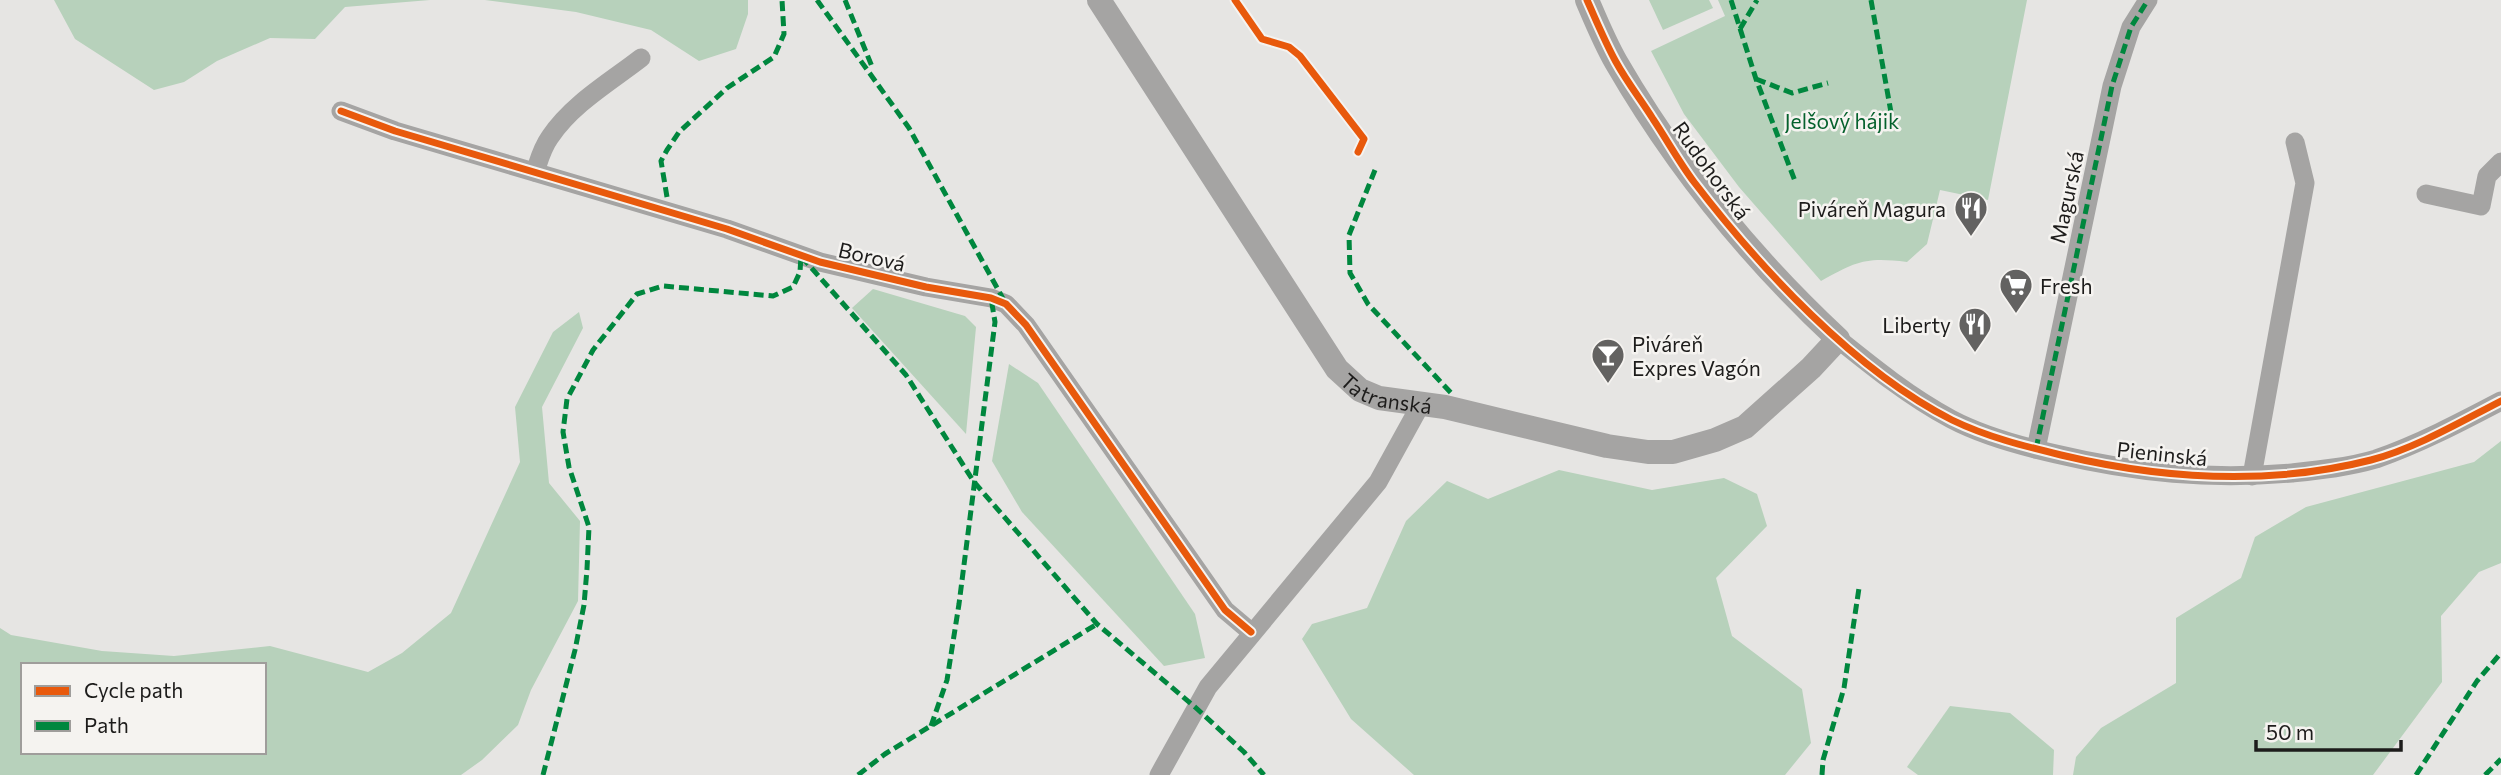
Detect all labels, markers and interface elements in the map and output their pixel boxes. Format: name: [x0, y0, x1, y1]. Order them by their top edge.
park label: Jelšový hájik: [1785, 108, 1899, 133]
street label: Rudohorská: [1668, 116, 1756, 224]
street label: Magurská: [2044, 149, 2088, 245]
restaurant icon: Piváreň Magura: [1952, 189, 1990, 238]
place label: Piváreň Magura: [1798, 196, 1946, 221]
street label: Borová: [836, 236, 908, 276]
supermarket icon: Fresh: [1997, 266, 2035, 315]
place label: Fresh: [2040, 273, 2092, 298]
restaurant icon: Liberty: [1956, 305, 1994, 354]
place label: Liberty: [1882, 312, 1951, 337]
place label: Piváreň Expres Vagón: [1632, 331, 1761, 380]
bar icon: Piváreň Expres Vagón: [1589, 336, 1627, 385]
street label: Tatranská: [1337, 367, 1434, 418]
street label: Pieninská: [2115, 436, 2209, 470]
legend: [21, 663, 266, 754]
text: Cycle path: [84, 677, 183, 702]
scale bar: [2256, 708, 2401, 752]
text: Path: [84, 712, 129, 737]
text: 50 m: [2266, 719, 2314, 744]

